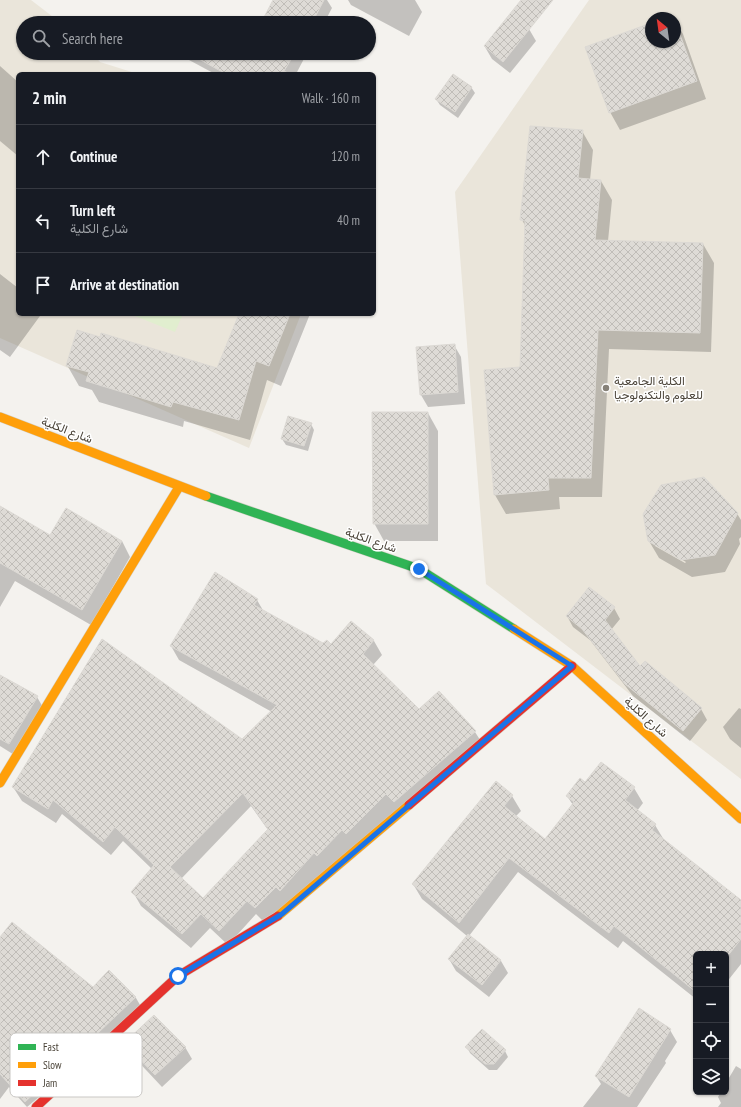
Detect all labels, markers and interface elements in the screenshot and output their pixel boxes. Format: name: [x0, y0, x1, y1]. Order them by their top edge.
north arrow: [645, 12, 681, 48]
search box: [16, 16, 376, 60]
icon: search: [30, 27, 52, 49]
text: Search here: [62, 29, 123, 48]
text: 2 min: [32, 87, 66, 109]
text: Walk · 160 m: [302, 90, 360, 107]
icon: ahead: [32, 146, 54, 168]
text: Continue: [70, 147, 117, 166]
text: 120 m: [331, 148, 360, 165]
text: Turn left: [70, 201, 115, 220]
icon: left: [32, 210, 54, 232]
text: 40 m: [337, 212, 360, 229]
text: شارع الكلية: [70, 220, 128, 237]
icon: arrive: [32, 274, 54, 296]
text: Arrive at destination: [70, 275, 179, 294]
place label: الكلية الجامعية للعلوم والتكنولوجيا: [614, 373, 703, 403]
marker: الكلية الجامعية للعلوم والتكنولوجيا: [601, 383, 611, 393]
street label: شارع الكلية: [39, 413, 95, 448]
street label: شارع الكلية: [343, 524, 399, 557]
route end: [410, 560, 428, 578]
street label: شارع الكلية: [620, 693, 671, 742]
map controls: [693, 951, 729, 1095]
button: +: [693, 951, 729, 987]
route start: [169, 967, 187, 985]
button: −: [693, 987, 729, 1023]
button: locate: [693, 1023, 729, 1059]
legend: [10, 1033, 142, 1097]
text: Fast: [43, 1040, 59, 1054]
text: Slow: [43, 1058, 62, 1072]
button: layers: [693, 1059, 729, 1095]
text: Jam: [42, 1076, 57, 1090]

